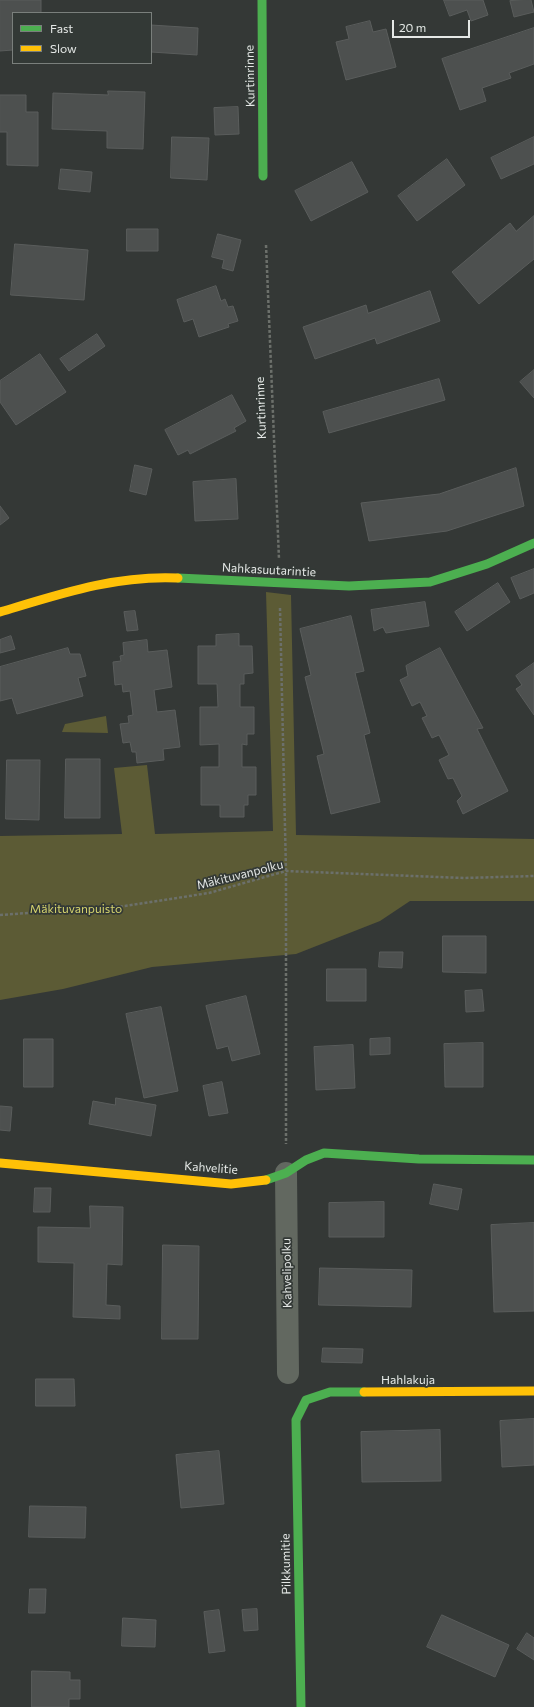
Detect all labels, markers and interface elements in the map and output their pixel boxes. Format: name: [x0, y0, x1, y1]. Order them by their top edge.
legend: [12, 12, 152, 64]
scale bar: [394, 12, 472, 38]
text: 20 m: [399, 20, 426, 34]
text: Fast: [50, 21, 73, 35]
text: Slow: [50, 41, 77, 55]
street label: Kurtinrinne: [242, 45, 258, 107]
street label: Kurtinrinne: [253, 377, 269, 439]
street label: Nahkasuutarintie: [222, 560, 316, 580]
street label: Mäkituvanpolku: [195, 857, 285, 893]
park label: Mäkituvanpuisto: [30, 902, 122, 916]
street label: Kahvelitie: [184, 1159, 238, 1177]
street label: Kahvelipolku: [279, 1238, 295, 1308]
street label: Hahlakuja: [381, 1373, 435, 1387]
street label: Pilkkumitie: [278, 1533, 294, 1595]

